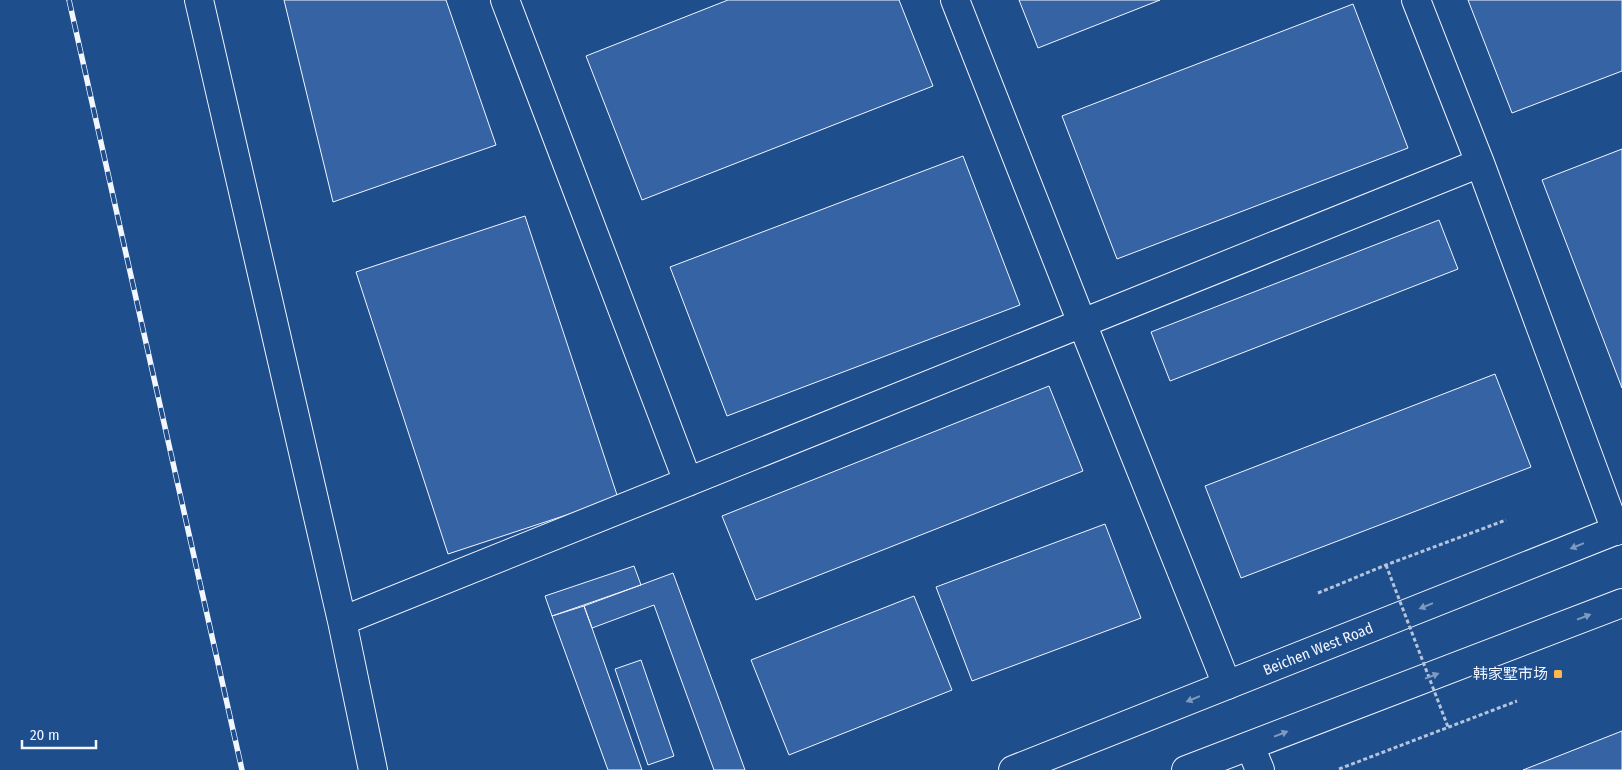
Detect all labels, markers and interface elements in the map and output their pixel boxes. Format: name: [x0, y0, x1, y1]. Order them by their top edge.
one-way arrow: [1569, 542, 1584, 550]
one-way arrow: [1418, 602, 1433, 610]
one-way arrow: [1577, 613, 1592, 621]
street label: Beichen West Road: [1260, 619, 1376, 679]
place label: 韩家墅市场: [1473, 665, 1548, 683]
marker: 韩家墅市场: [1552, 668, 1564, 680]
one-way arrow: [1425, 671, 1440, 679]
one-way arrow: [1186, 695, 1201, 703]
scale bar: [22, 718, 96, 750]
text: 20 m: [30, 726, 60, 744]
one-way arrow: [1274, 730, 1289, 738]

